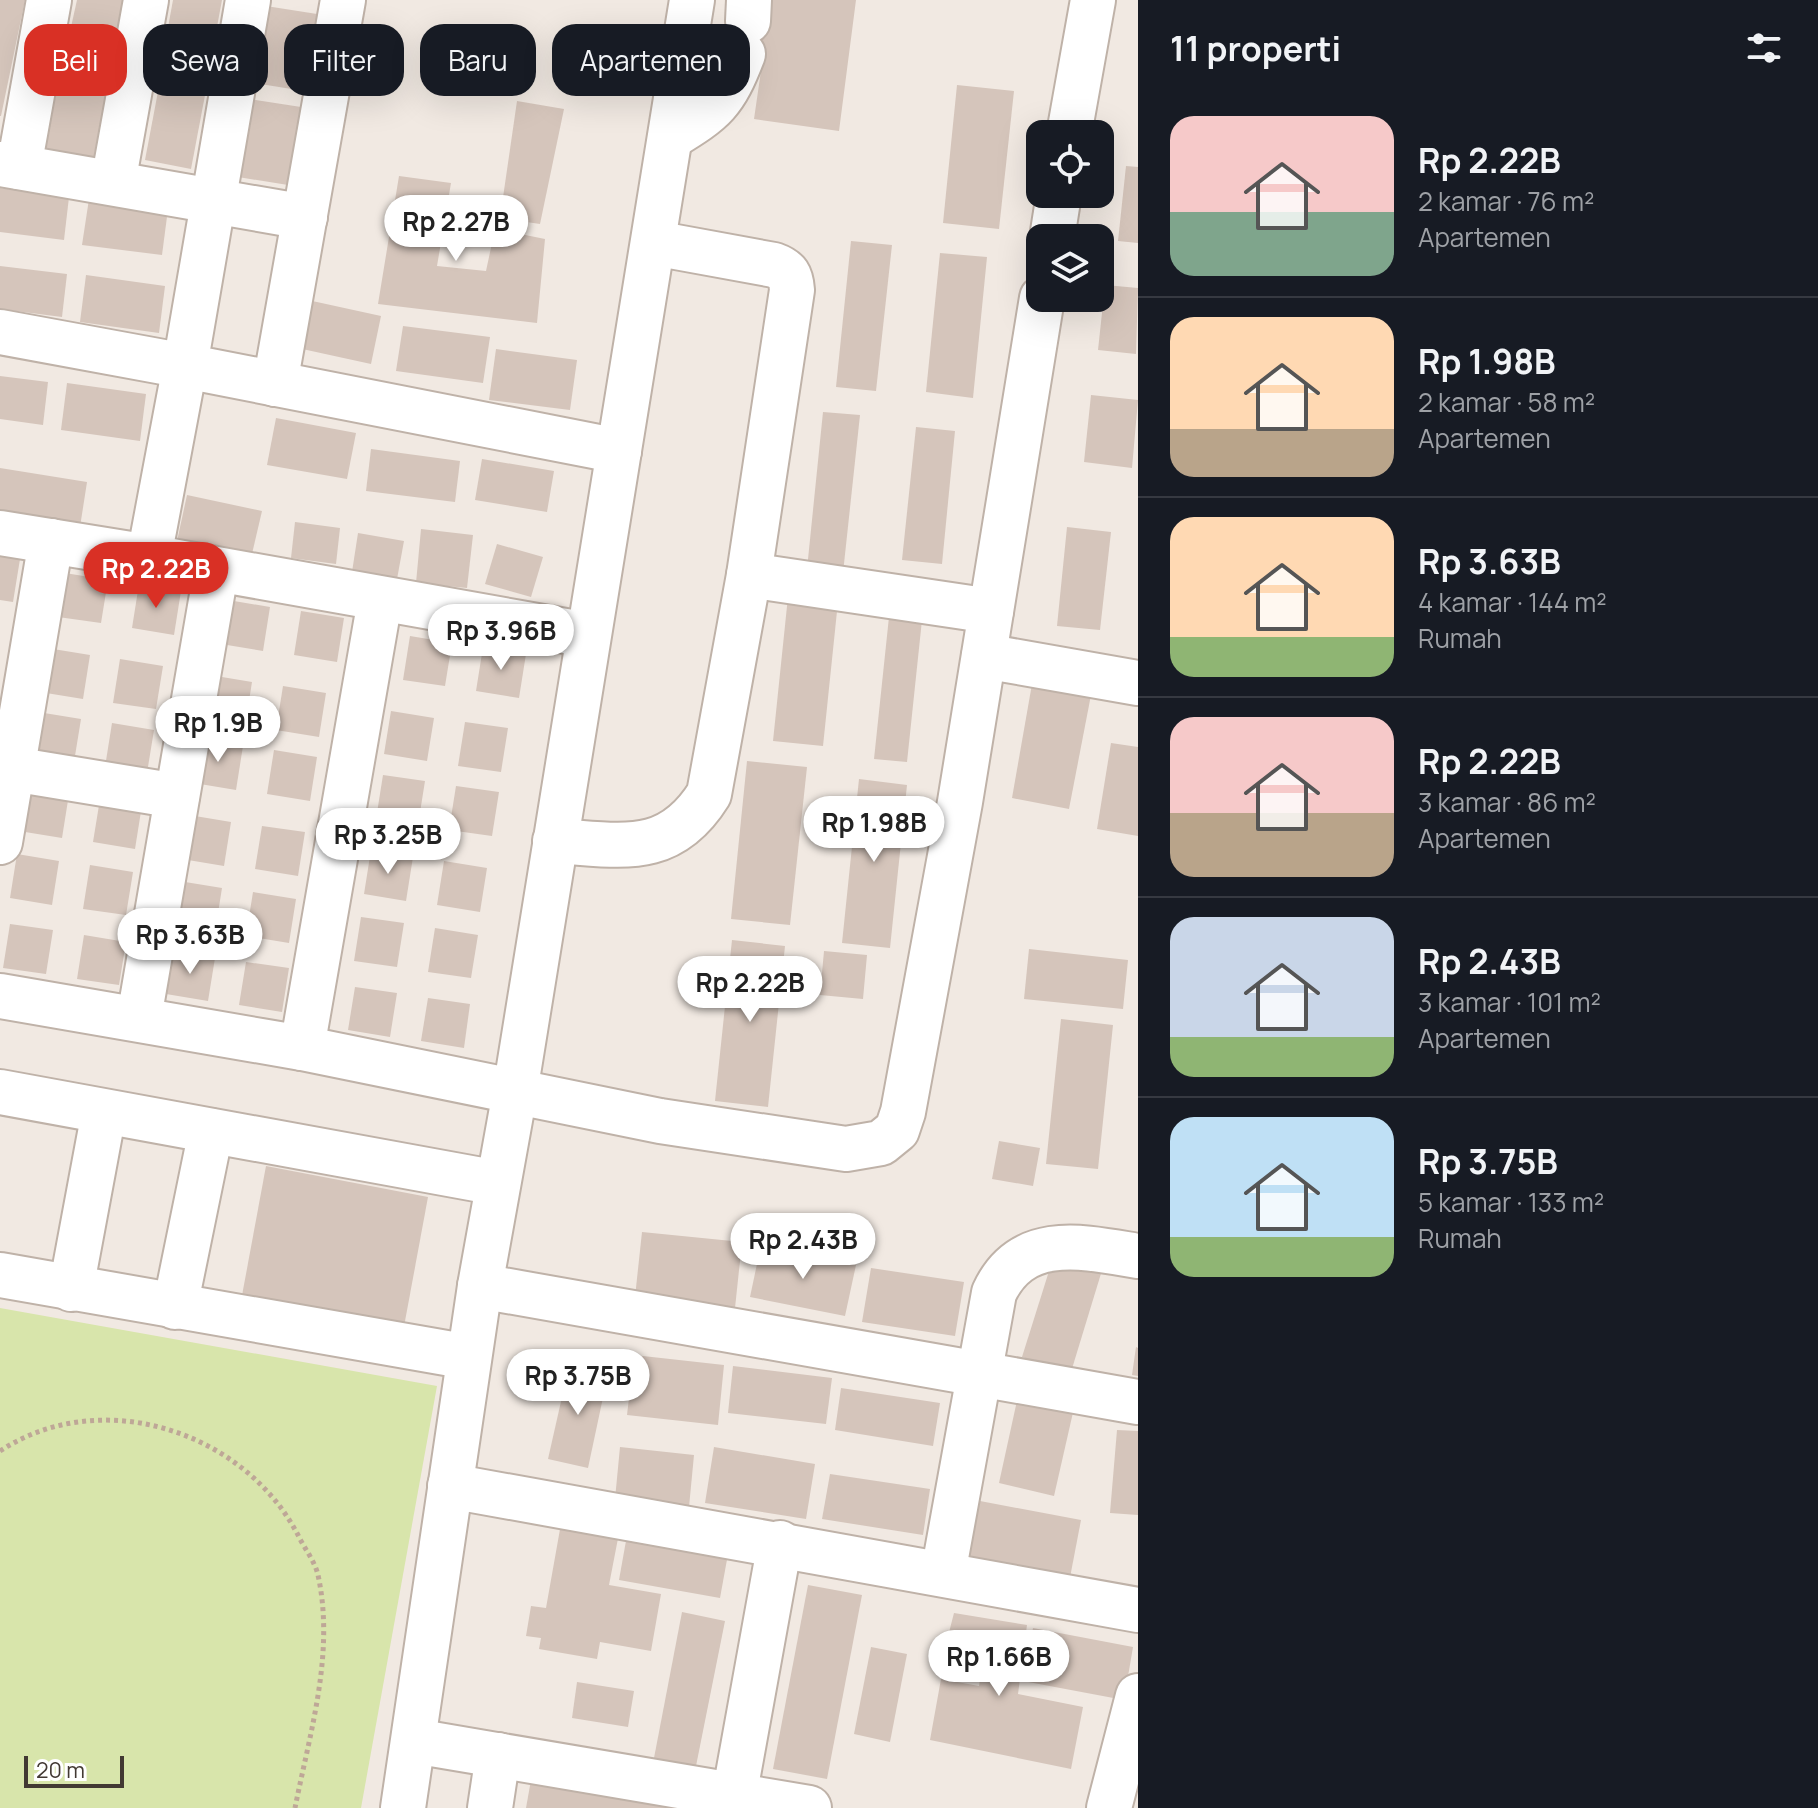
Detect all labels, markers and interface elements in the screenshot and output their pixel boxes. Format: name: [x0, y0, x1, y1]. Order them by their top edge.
chip: Beli: [24, 24, 127, 96]
chip: Sewa: [143, 24, 268, 96]
chip: Filter: [284, 24, 404, 96]
chip: Baru: [420, 24, 536, 96]
chip: Apartemen: [552, 24, 750, 96]
text: 11 properti: [1170, 25, 1341, 71]
icon: filters: [1742, 26, 1786, 70]
map controls: [1026, 120, 1114, 312]
button: locate: [1026, 120, 1114, 208]
text: Rp 2.22B: [1418, 137, 1561, 183]
icon: home: [1234, 148, 1330, 244]
text: 2 kamar · 76 m²: [1418, 183, 1594, 219]
pin: Rp 2.27B: [373, 195, 539, 263]
text: Rp 2.27B: [402, 203, 510, 239]
text: Apartemen: [1418, 219, 1551, 255]
button: layers: [1026, 224, 1114, 312]
text: Rp 1.98B: [1418, 338, 1555, 384]
icon: home: [1234, 349, 1330, 445]
text: 2 kamar · 58 m²: [1418, 384, 1595, 420]
text: Apartemen: [1418, 420, 1551, 456]
text: Rp 3.63B: [1418, 538, 1561, 584]
pin: Rp 2.22B: [73, 542, 239, 610]
icon: home: [1234, 549, 1330, 645]
text: Rp 2.22B: [101, 550, 211, 586]
text: 4 kamar · 144 m²: [1418, 584, 1607, 620]
pin: Rp 3.96B: [418, 604, 584, 672]
text: Rp 3.96B: [446, 612, 556, 648]
text: Rumah: [1418, 620, 1502, 656]
pin: Rp 1.9B: [144, 696, 292, 764]
text: Rp 1.9B: [173, 704, 263, 740]
text: Rp 2.22B: [1418, 738, 1561, 784]
icon: home: [1234, 749, 1330, 845]
text: 3 kamar · 86 m²: [1418, 784, 1596, 820]
pin: Rp 1.98B: [791, 796, 957, 864]
text: Rp 1.98B: [821, 804, 927, 840]
pin: Rp 3.25B: [305, 808, 471, 876]
text: Rp 3.25B: [334, 816, 442, 852]
text: Apartemen: [1418, 820, 1551, 856]
pin: Rp 3.63B: [107, 908, 273, 976]
text: Rp 3.63B: [135, 916, 245, 952]
text: Rp 2.43B: [1418, 938, 1561, 984]
icon: home: [1234, 949, 1330, 1045]
pin: Rp 2.22B: [667, 956, 833, 1024]
text: Rp 2.22B: [695, 964, 805, 1000]
text: 3 kamar · 101 m²: [1418, 984, 1601, 1020]
text: Apartemen: [1418, 1020, 1551, 1056]
text: Rp 3.75B: [1418, 1138, 1558, 1184]
icon: home: [1234, 1149, 1330, 1245]
text: 5 kamar · 133 m²: [1418, 1184, 1604, 1220]
pin: Rp 2.43B: [720, 1213, 886, 1281]
text: Rumah: [1418, 1220, 1502, 1256]
text: Rp 2.43B: [748, 1221, 858, 1257]
pin: Rp 3.75B: [495, 1349, 661, 1417]
text: Rp 3.75B: [525, 1357, 631, 1393]
pin: Rp 1.66B: [916, 1630, 1082, 1698]
text: Rp 1.66B: [946, 1638, 1052, 1674]
scale bar: [24, 1752, 124, 1788]
text: 20 m: [36, 1755, 85, 1785]

